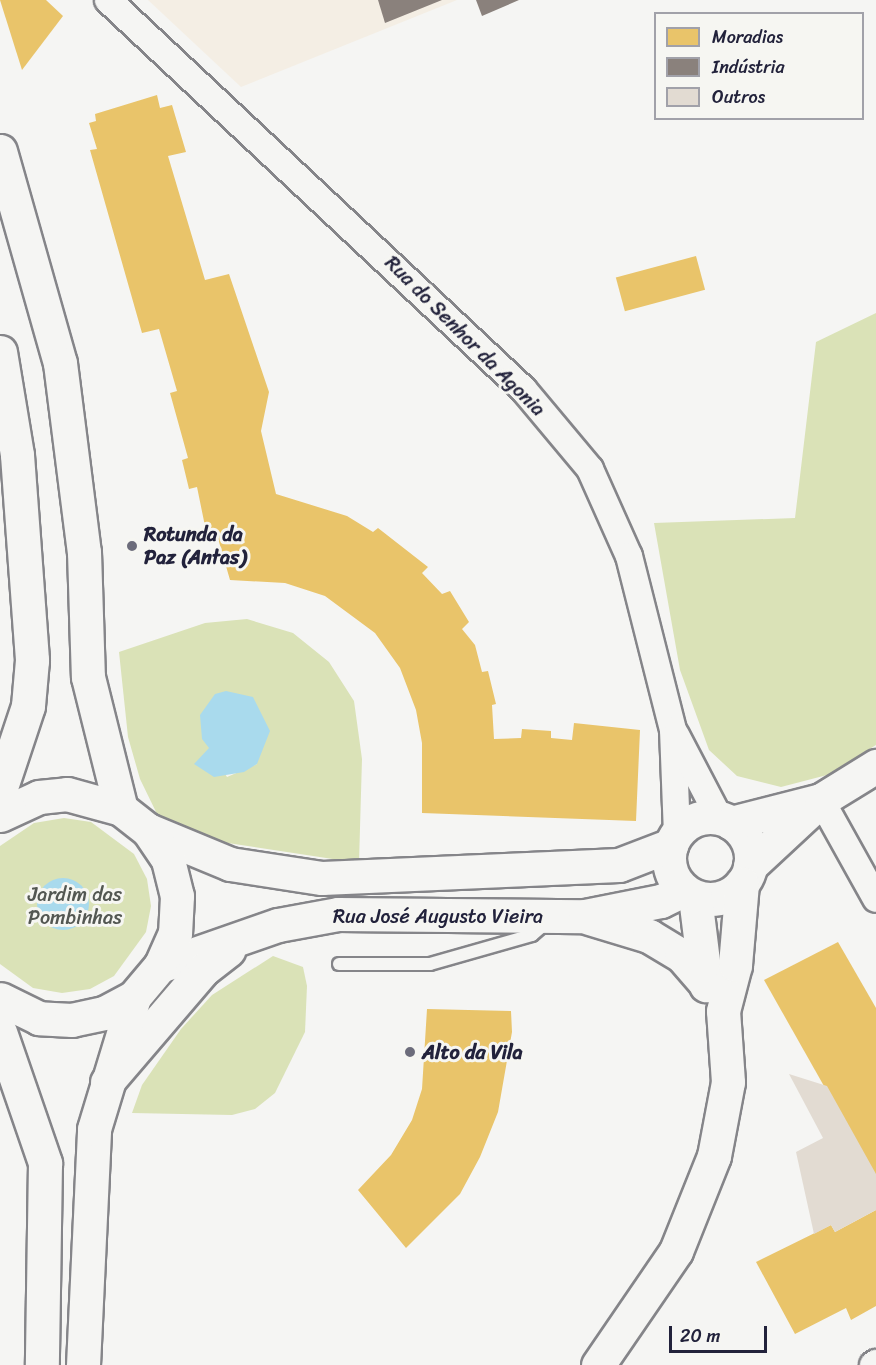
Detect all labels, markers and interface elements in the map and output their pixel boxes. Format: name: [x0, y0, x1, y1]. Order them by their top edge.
legend: [654, 12, 864, 120]
text: Moradias: [712, 21, 783, 53]
text: Indústria: [712, 51, 785, 83]
text: Outros: [712, 81, 765, 113]
street label: Rua do Senhor da Agonia: [380, 251, 550, 421]
place label: Rotunda da Paz (Antas): [144, 522, 246, 569]
marker: Rotunda da Paz (Antas): [125, 539, 139, 553]
park label: Jardim das Pombinhas: [28, 882, 122, 929]
street label: Rua José Augusto Vieira: [333, 904, 543, 928]
place label: Alto da Vila: [422, 1040, 524, 1064]
marker: Alto da Vila: [403, 1045, 417, 1059]
scale bar: [672, 1314, 770, 1352]
text: 20 m: [680, 1320, 720, 1352]

